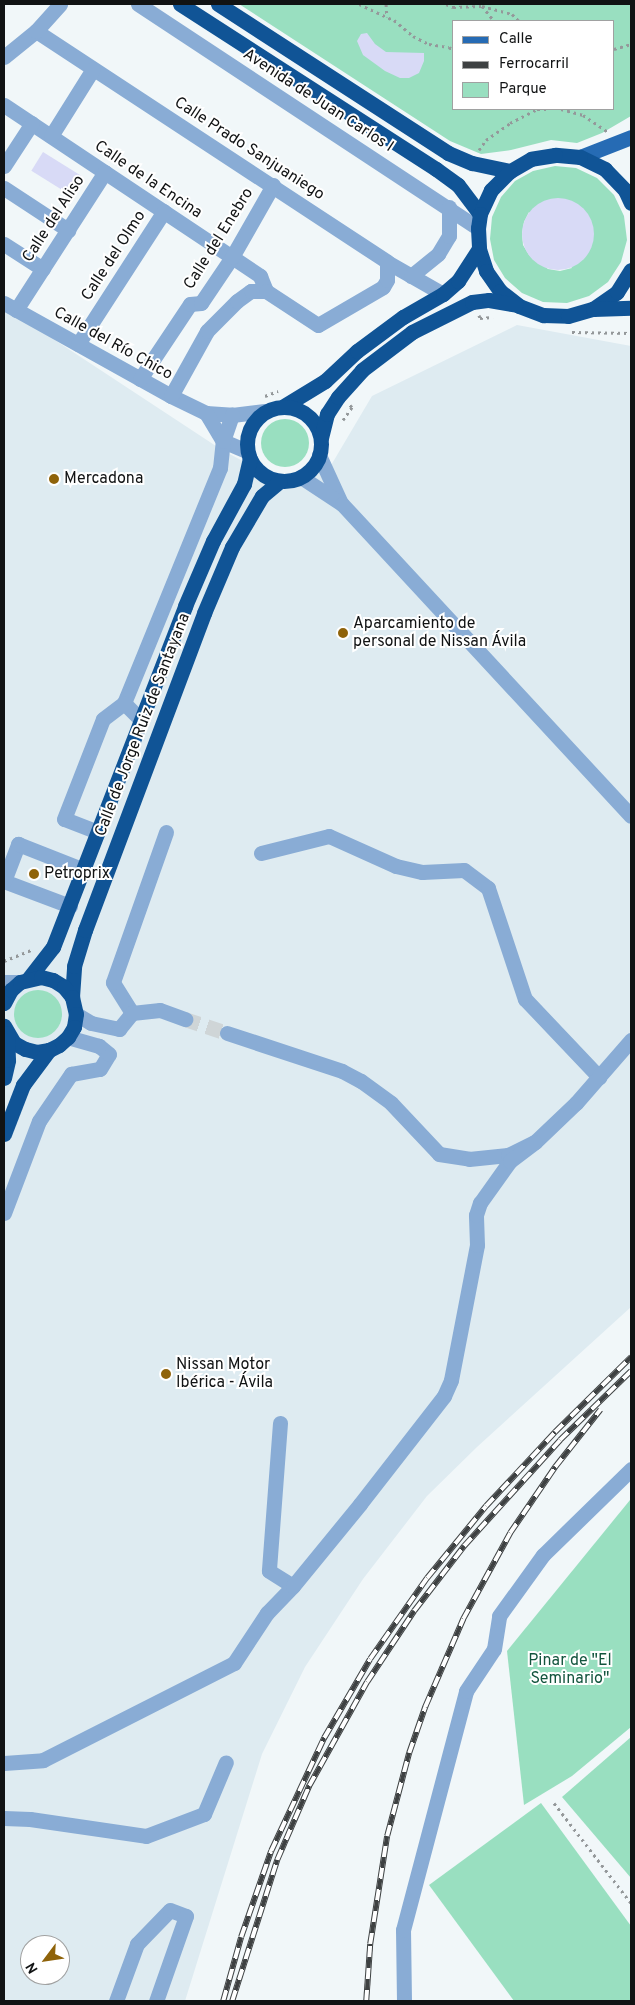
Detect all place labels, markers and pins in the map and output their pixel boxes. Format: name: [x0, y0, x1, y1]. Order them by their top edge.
place label: Mercadona: [64, 469, 143, 489]
marker: Mercadona: [48, 473, 60, 485]
place label: Aparcamiento de personal de Nissan Ávila: [353, 614, 527, 652]
marker: Aparcamiento de personal de Nissan Ávila: [337, 627, 349, 639]
place label: Petroprix: [44, 864, 110, 884]
marker: Petroprix: [28, 868, 40, 880]
place label: Nissan Motor Ibérica - Ávila: [176, 1355, 274, 1393]
marker: Nissan Motor Ibérica - Ávila: [160, 1368, 172, 1380]

